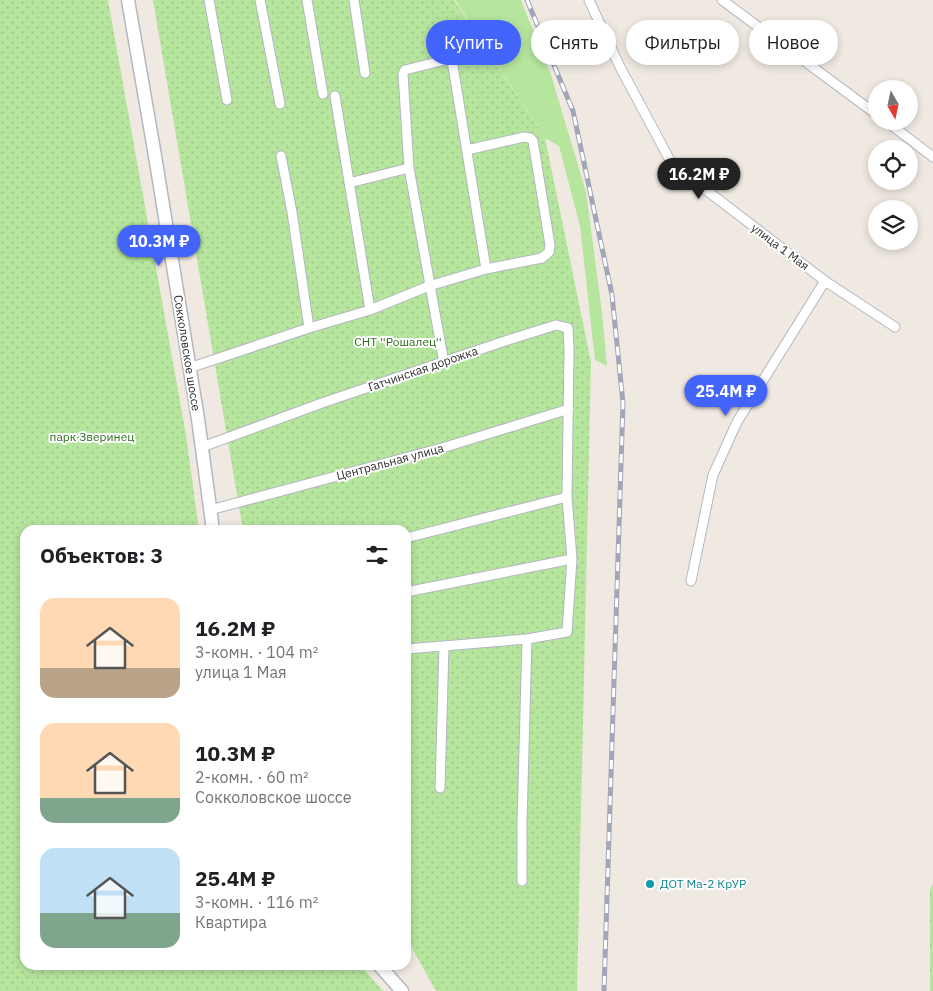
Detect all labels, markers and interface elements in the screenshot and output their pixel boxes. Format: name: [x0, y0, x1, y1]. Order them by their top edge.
chip: Купить: [426, 20, 521, 65]
chip: Снять: [531, 20, 616, 65]
chip: Фильтры: [626, 20, 739, 65]
chip: Новое: [749, 20, 838, 65]
north arrow: [868, 80, 918, 130]
map controls: [868, 80, 918, 250]
button: locate: [868, 140, 918, 190]
pin: 16.2M ₽: [653, 158, 745, 200]
text: 16.2M ₽: [668, 164, 730, 184]
button: layers: [868, 200, 918, 250]
street label: улица 1 Мая: [748, 220, 812, 273]
pin: 10.3M ₽: [113, 224, 205, 267]
text: 10.3M ₽: [128, 231, 190, 251]
street label: Сокколовское шоссе: [171, 294, 204, 412]
park label: СНТ ''Рошалец'': [354, 334, 442, 349]
street label: Гатчинская дорожка: [366, 343, 480, 394]
pin: 25.4M ₽: [680, 374, 772, 417]
text: 25.4M ₽: [695, 381, 757, 401]
park label: парк Зверинец: [50, 429, 134, 444]
street label: Центральная улица: [335, 440, 446, 483]
text: Объектов: 3: [40, 541, 163, 569]
icon: filters: [363, 541, 391, 569]
text: 16.2M ₽: [195, 614, 275, 642]
icon: home: [80, 618, 140, 678]
text: 3-комн. · 104 m²: [195, 642, 318, 662]
text: улица 1 Мая: [195, 662, 287, 682]
text: 10.3M ₽: [195, 739, 275, 767]
icon: home: [80, 743, 140, 803]
text: 2-комн. · 60 m²: [195, 767, 309, 787]
text: Сокколовское шоссе: [195, 787, 352, 807]
text: 25.4M ₽: [195, 864, 275, 892]
icon: home: [80, 868, 140, 928]
place label: ДОТ Ма-2 КрУР: [660, 876, 746, 891]
marker: ДОТ Ма-2 КрУР: [644, 878, 656, 890]
text: 3-комн. · 116 m²: [195, 892, 318, 912]
text: Квартира: [195, 912, 267, 932]

